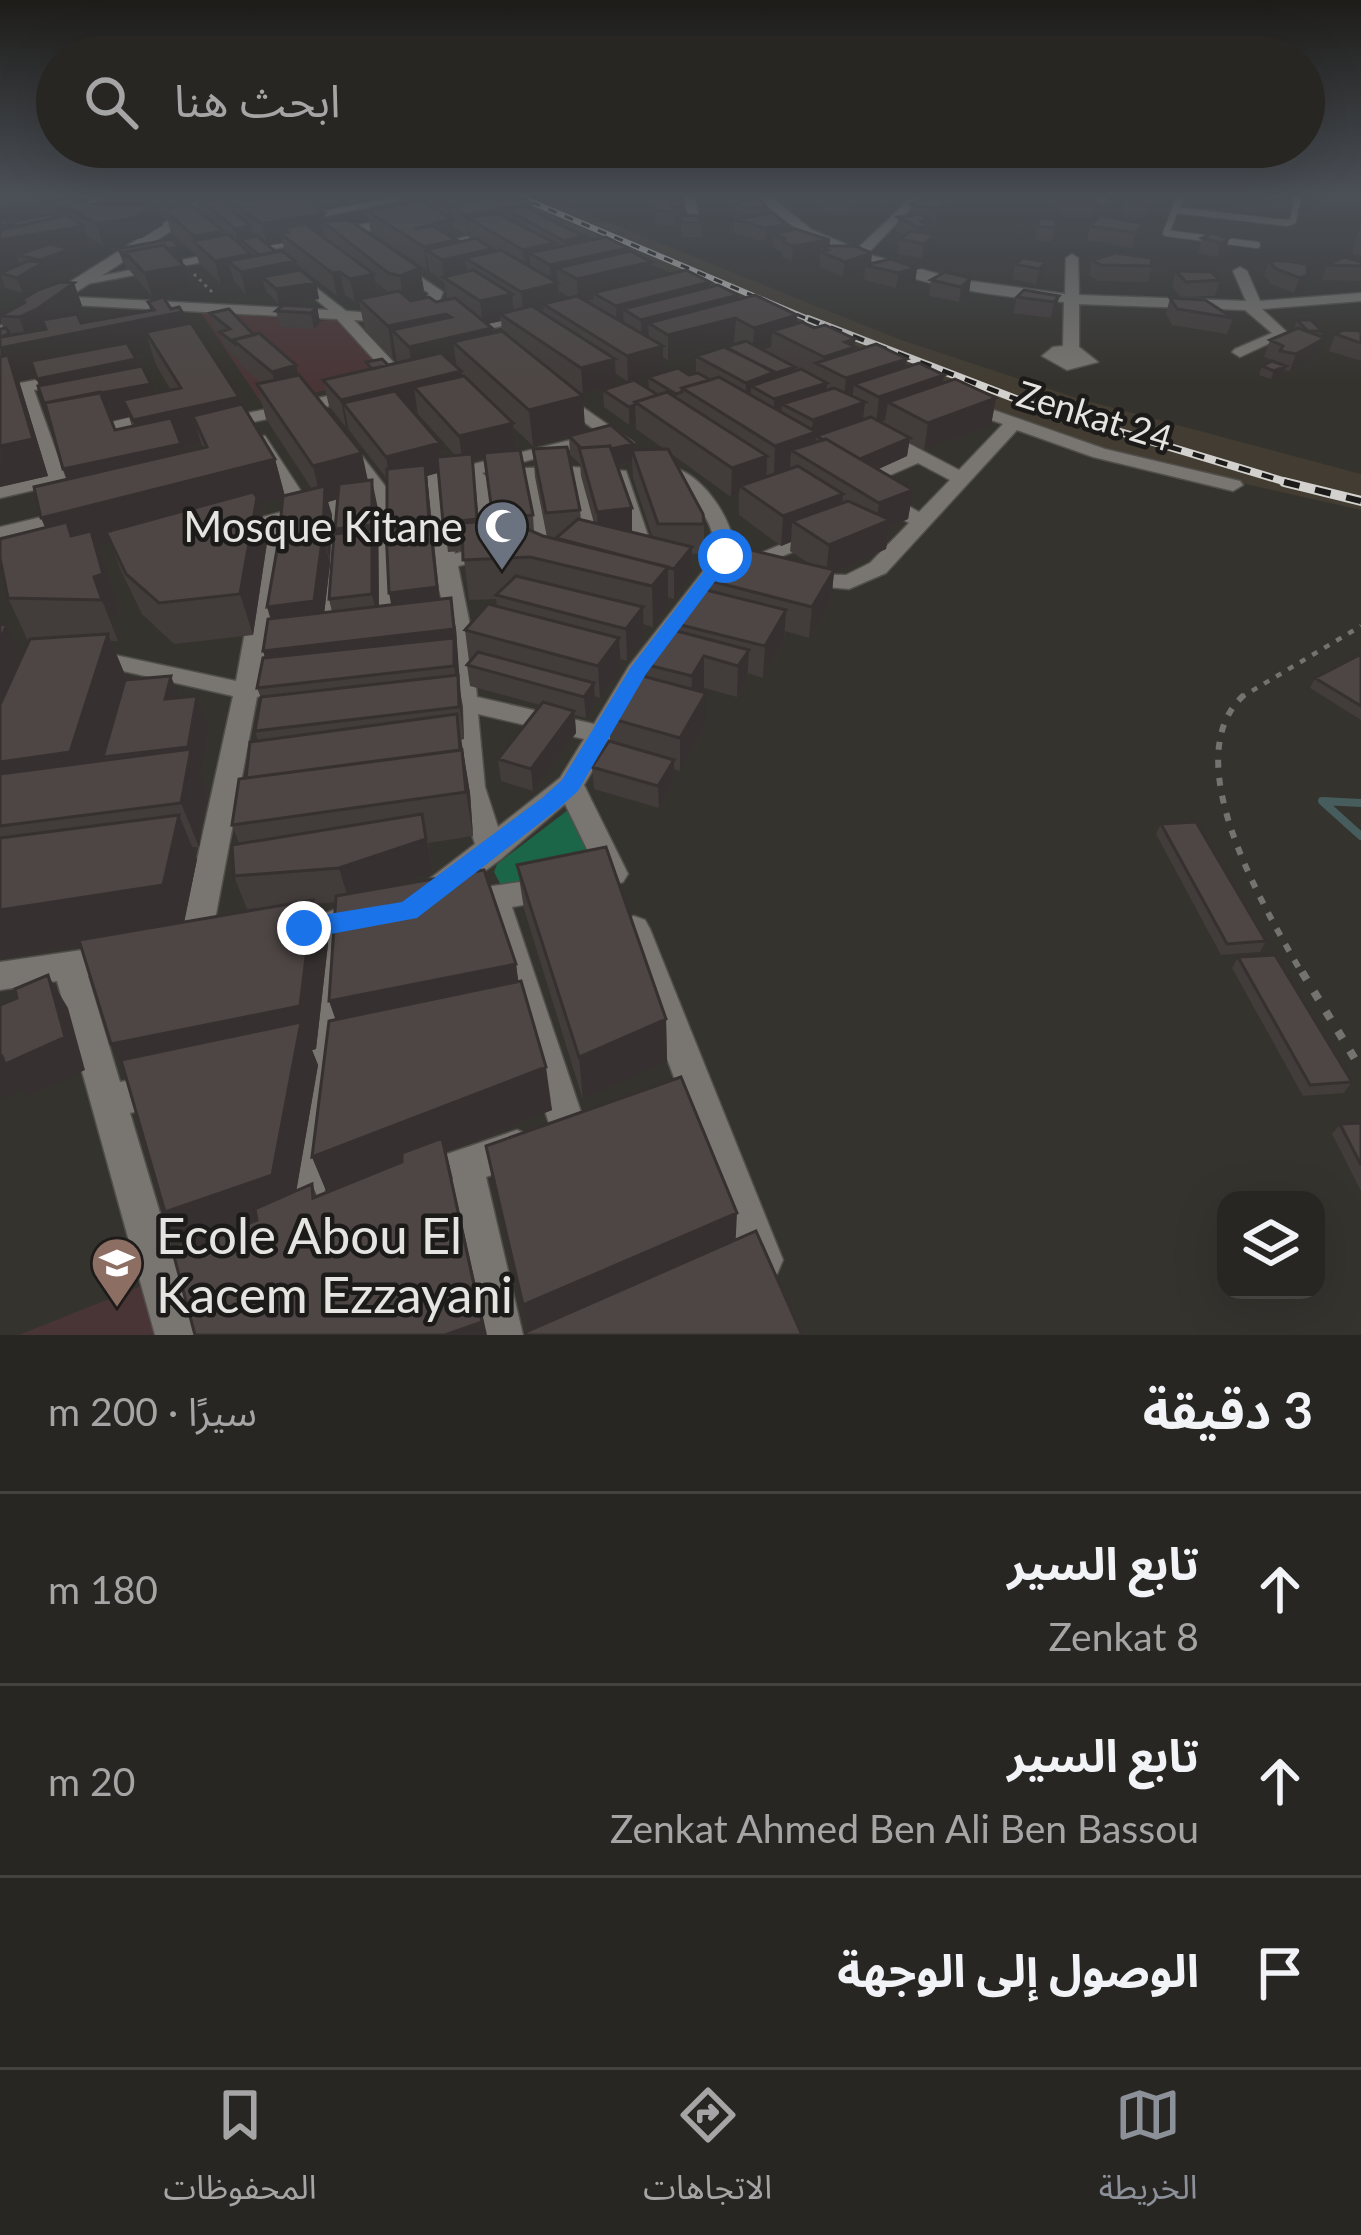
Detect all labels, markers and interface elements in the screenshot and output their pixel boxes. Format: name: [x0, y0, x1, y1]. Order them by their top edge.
search box: [36, 36, 1325, 168]
icon: search: [78, 69, 144, 135]
text: ابحث هنا: [174, 73, 341, 127]
street label: Zenkat 24: [1012, 371, 1178, 459]
mosque icon: Mosque Kitane: [474, 498, 530, 572]
place label: Mosque Kitane: [183, 501, 463, 551]
route start: [698, 529, 752, 583]
route end: [277, 901, 331, 955]
map controls: [1217, 1191, 1325, 1299]
button: layers: [1217, 1191, 1325, 1299]
place label: Ecole Abou El Kacem Ezzayani: [156, 1204, 513, 1324]
school or university icon: Ecole Abou El Kacem Ezzayani: [89, 1235, 145, 1309]
text: 3 دقيقة: [1143, 1379, 1313, 1440]
text: سيرًا · 200 m: [48, 1388, 257, 1434]
text: تابع السير: [1008, 1536, 1199, 1590]
icon: ahead: [1247, 1556, 1313, 1622]
text: 180 m: [48, 1566, 158, 1612]
text: Zenkat 8: [1049, 1613, 1199, 1659]
text: تابع السير: [1008, 1728, 1199, 1782]
icon: ahead: [1247, 1748, 1313, 1814]
text: 20 m: [48, 1758, 135, 1804]
text: Zenkat Ahmed Ben Ali Ben Bassou: [610, 1805, 1199, 1851]
icon: arrive: [1247, 1940, 1313, 2006]
text: الوصول إلى الوجهة: [837, 1943, 1199, 1997]
tab: المحفوظات: [163, 2082, 317, 2223]
tab: الاتجاهات: [643, 2082, 772, 2223]
tab: الخريطة: [1099, 2082, 1198, 2223]

